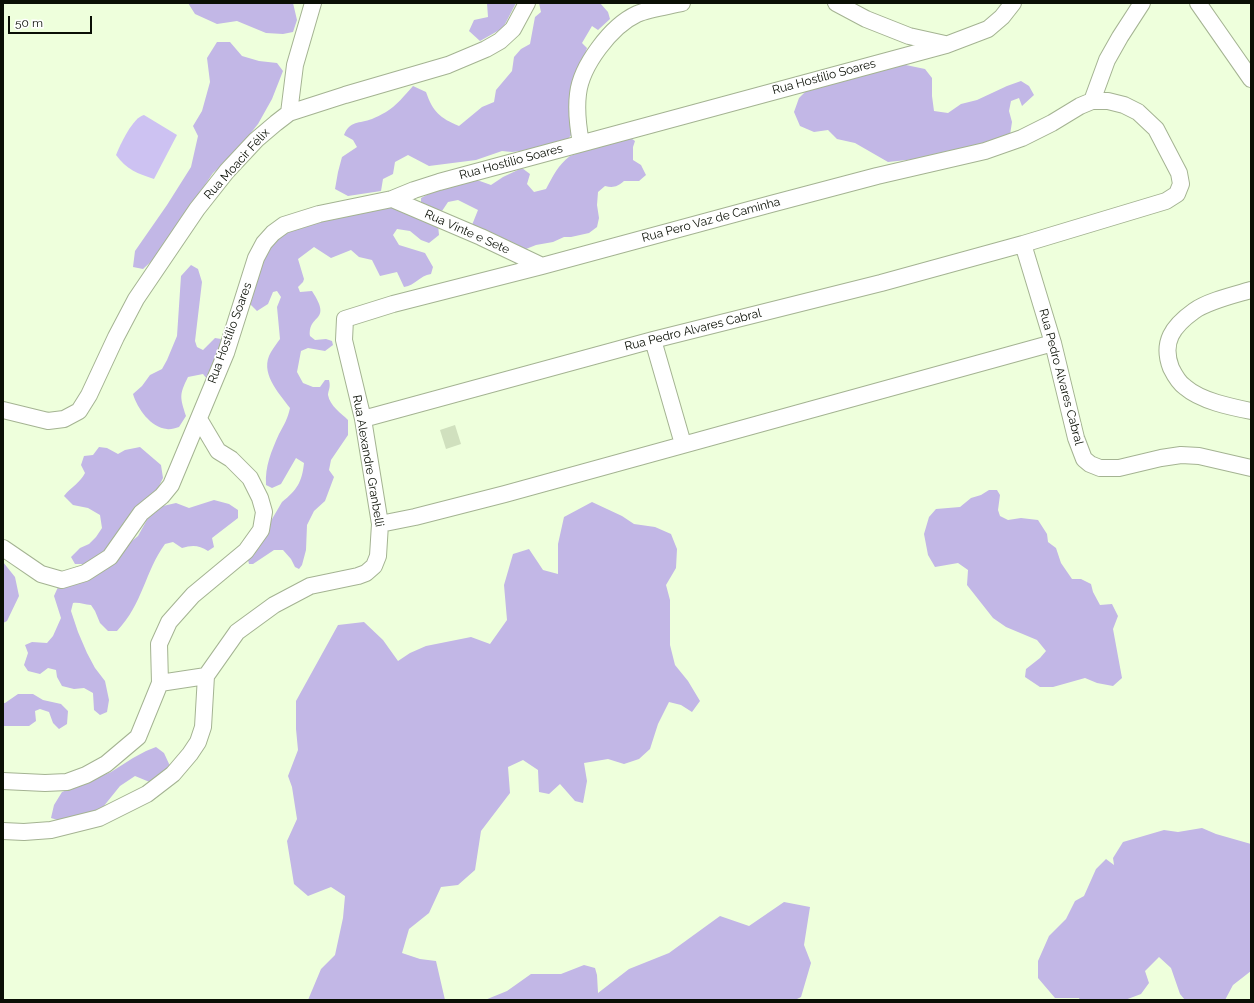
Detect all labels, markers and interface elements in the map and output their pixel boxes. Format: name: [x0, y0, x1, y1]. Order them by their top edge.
scale bar: [10, 8, 94, 34]
text: 50 m: [15, 16, 43, 30]
street label: Rua Hostílio Soares: [771, 56, 877, 98]
street label: Rua Moacir Félix: [201, 125, 273, 203]
street label: Rua Hostílio Soares: [458, 141, 564, 183]
street label: Rua Pero Vaz de Caminha: [640, 195, 782, 245]
street label: Rua Vinte e Sete: [422, 207, 512, 257]
street label: Rua Hostílio Soares: [205, 280, 255, 386]
street label: Rua Pedro Alvares Cabral: [623, 306, 763, 354]
street label: Rua Pedro Alvares Cabral: [1036, 307, 1086, 447]
street label: Rua Alexandre Granbelli: [349, 394, 387, 528]

